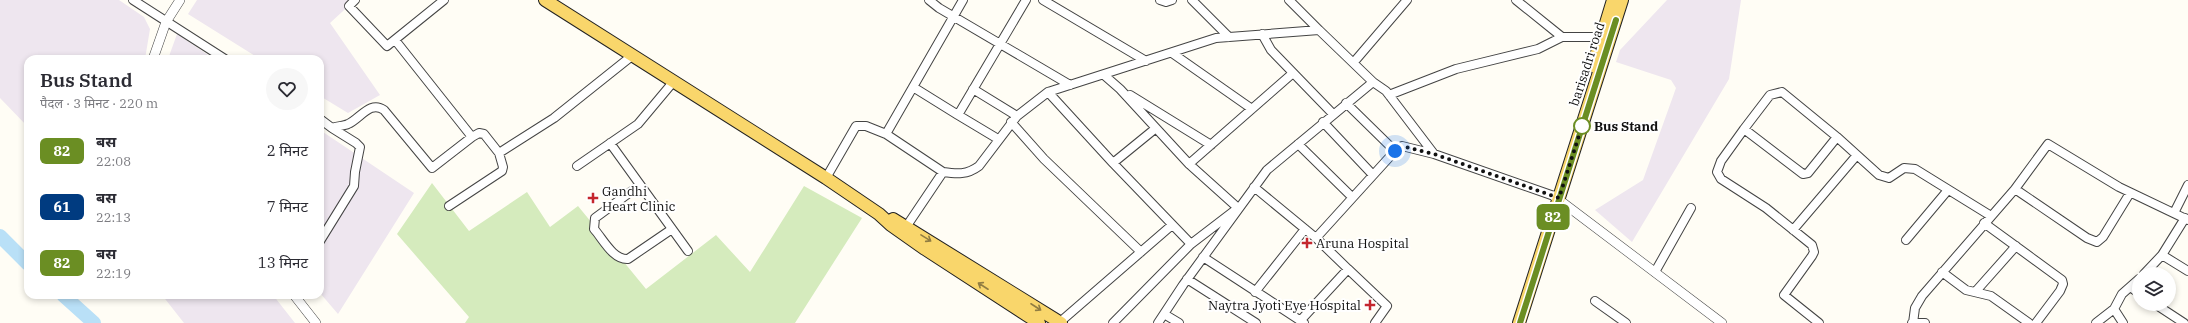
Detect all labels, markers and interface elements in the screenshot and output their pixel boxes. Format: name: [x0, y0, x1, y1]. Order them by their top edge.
street label: barisadri road: [1565, 20, 1609, 108]
text: Bus Stand: [40, 68, 133, 92]
button: heart: [266, 68, 308, 110]
text: पैदल · 3 मिनट · 220 m: [40, 95, 158, 112]
marker: Bus Stand: [1573, 117, 1591, 135]
place label: Bus Stand: [1594, 118, 1658, 135]
text: बस: [96, 132, 116, 151]
text: 2 मिनट: [267, 141, 308, 160]
your location: [1385, 141, 1405, 161]
text: 82: [54, 142, 70, 160]
text: 22:08: [96, 153, 131, 170]
place label: Gandhi Heart Clinic: [602, 183, 676, 215]
text: बस: [96, 188, 116, 207]
marker: Gandhi Heart Clinic: [587, 192, 599, 204]
text: 7 मिनट: [267, 197, 308, 216]
text: 61: [54, 198, 70, 216]
line badge: 82: [1535, 204, 1571, 230]
text: 82: [1545, 208, 1561, 226]
text: 22:13: [96, 209, 131, 226]
one-way arrow: [920, 234, 932, 242]
place label: Aruna Hospital: [1316, 235, 1409, 252]
marker: Aruna Hospital: [1301, 237, 1313, 249]
text: बस: [96, 244, 116, 263]
text: 13 मिनट: [258, 253, 308, 272]
text: 82: [54, 254, 70, 272]
text: 22:19: [96, 265, 131, 282]
map controls: [2132, 267, 2176, 311]
button: layers: [2132, 267, 2176, 311]
one-way arrow: [978, 282, 989, 290]
place label: Naytra Jyoti Eye Hospital: [1208, 297, 1361, 314]
marker: Naytra Jyoti Eye Hospital: [1364, 299, 1376, 311]
one-way arrow: [1030, 303, 1041, 311]

